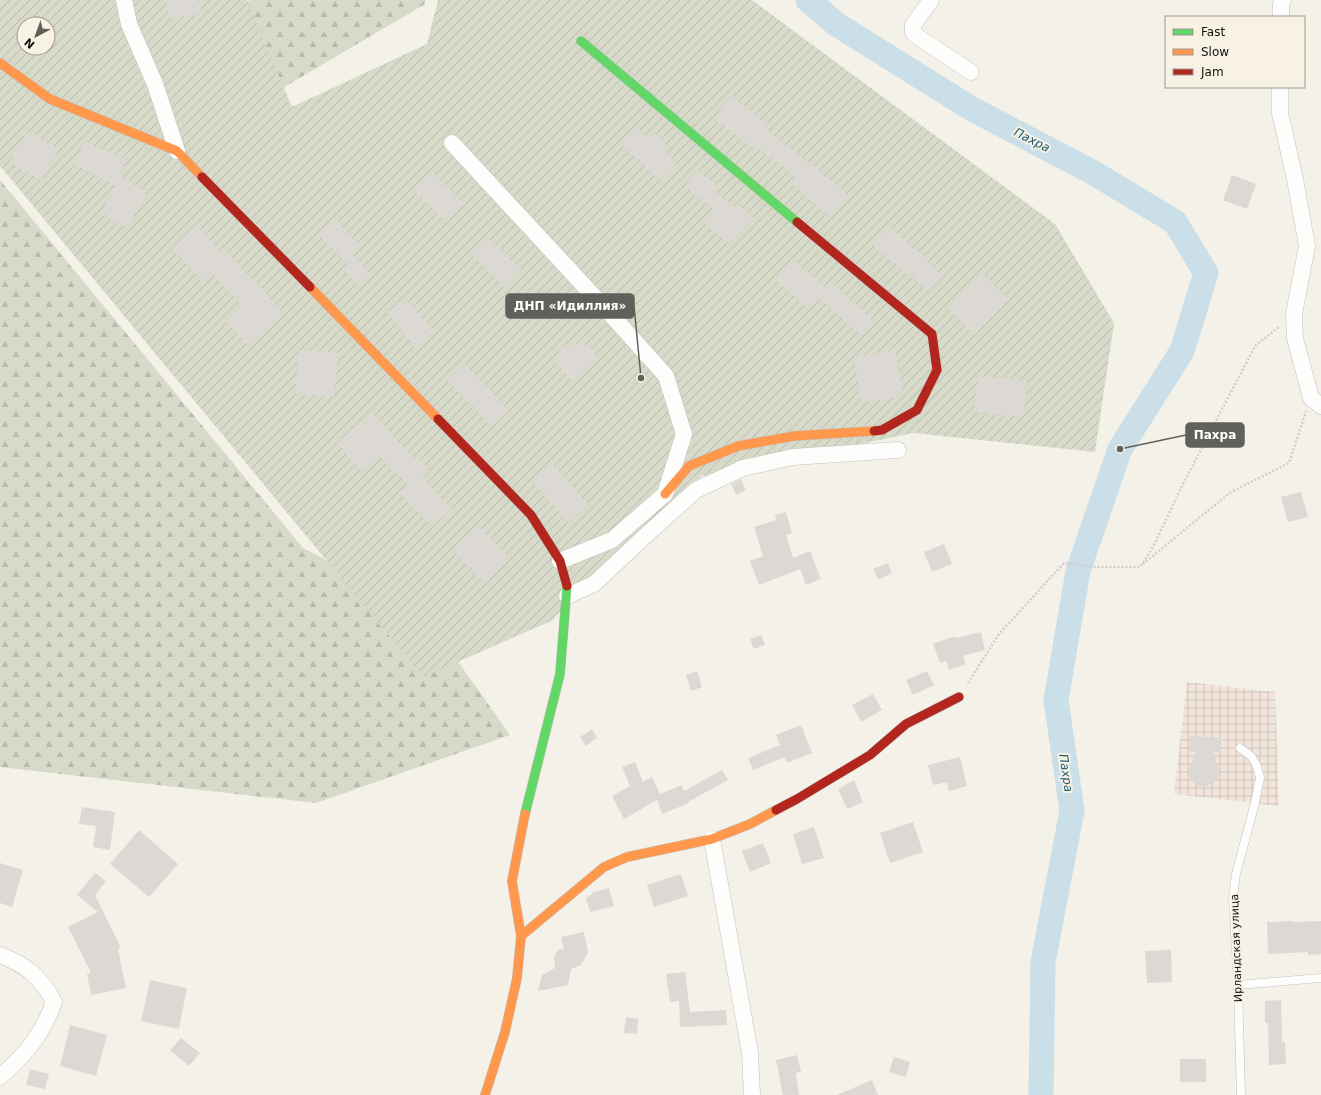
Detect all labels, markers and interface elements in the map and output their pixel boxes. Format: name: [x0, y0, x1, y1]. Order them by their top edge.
north arrow: [16, 16, 56, 56]
legend: [1165, 16, 1305, 88]
text: Fast: [1201, 25, 1225, 39]
text: N: [22, 35, 38, 51]
text: Slow: [1201, 45, 1229, 59]
text: Jam: [1200, 65, 1224, 79]
water label: Пахра: [1012, 125, 1052, 155]
callout: ДНП «Идиллия»: [506, 294, 634, 318]
text: ДНП «Идиллия»: [514, 299, 626, 313]
callout: Пахра: [1186, 423, 1244, 447]
text: Пахра: [1194, 428, 1236, 442]
water label: Пахра: [1056, 753, 1076, 793]
street label: Ирландская улица: [1228, 894, 1245, 1002]

